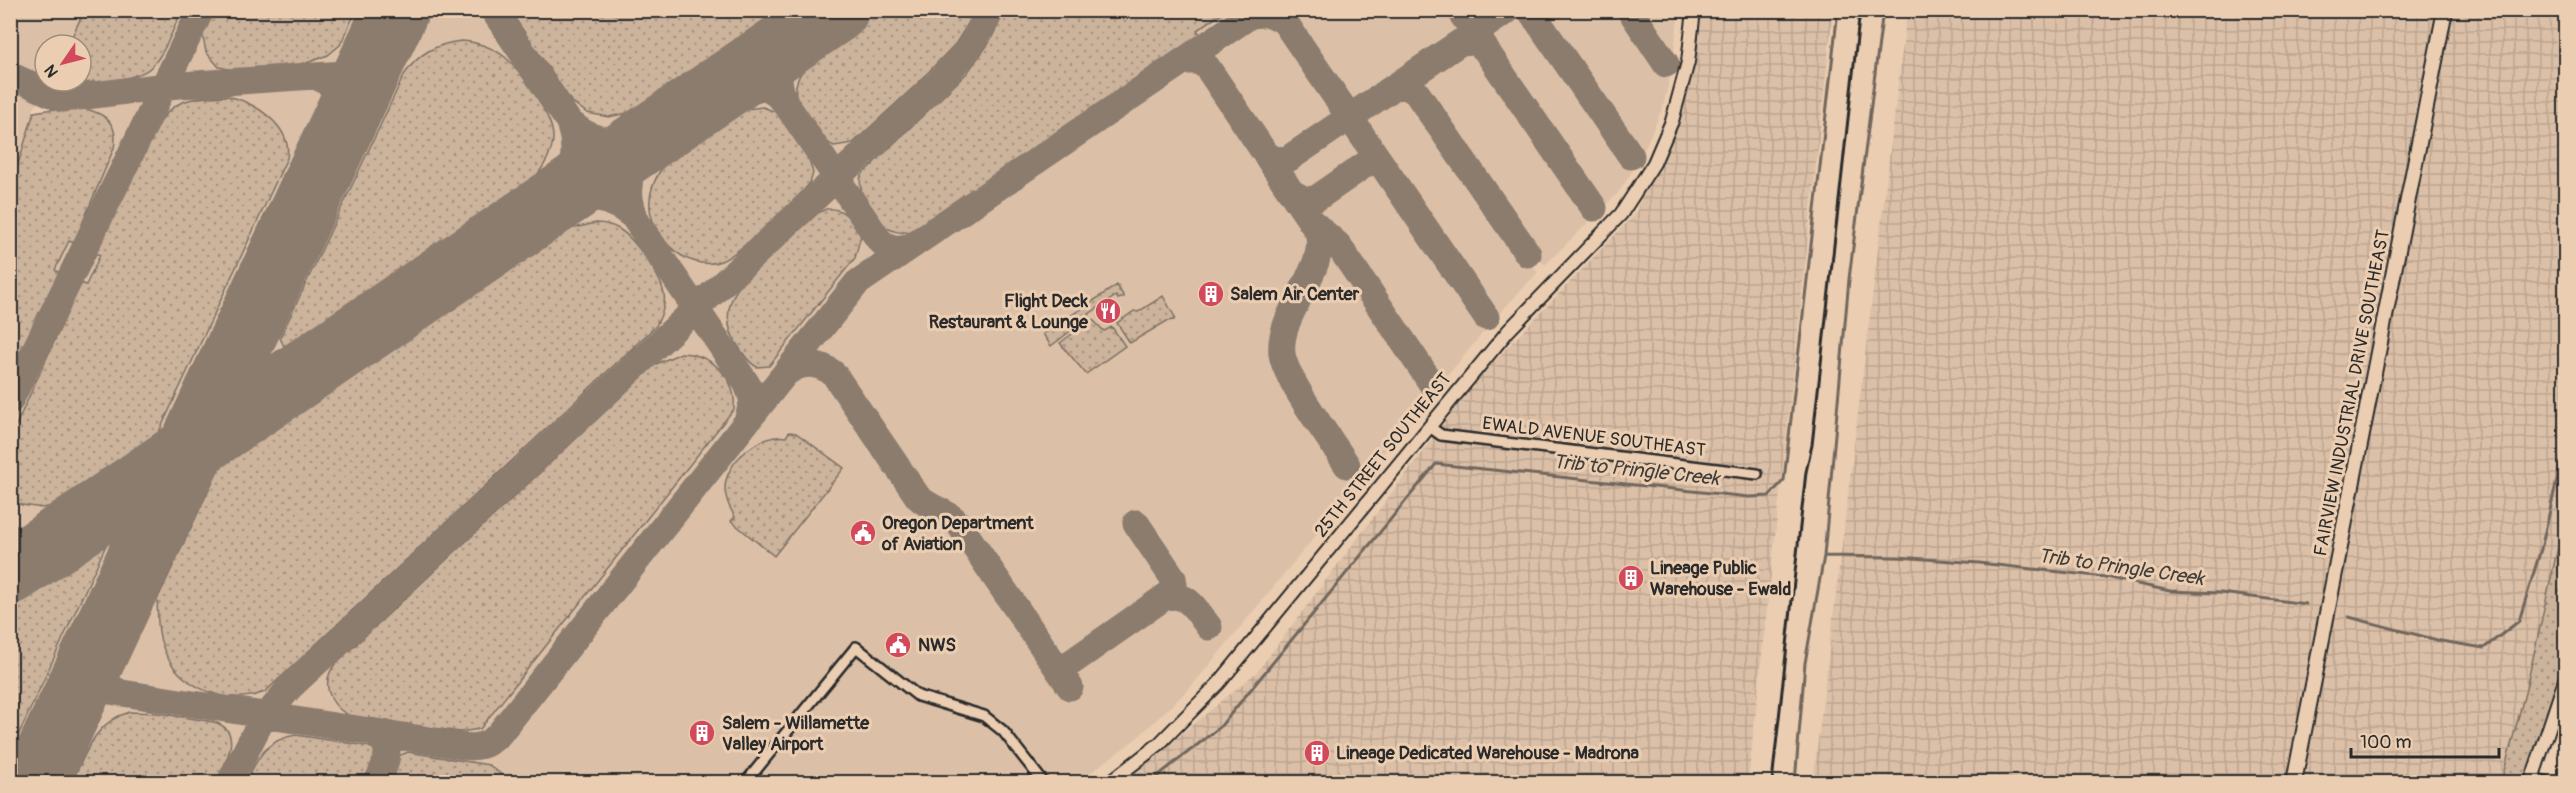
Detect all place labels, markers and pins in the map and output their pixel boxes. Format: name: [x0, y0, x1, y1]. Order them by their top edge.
building icon: Salem Air Center: [1196, 279, 1226, 309]
place label: Salem Air Center: [1230, 283, 1360, 306]
place label: Flight Deck Restaurant & Lounge: [929, 290, 1089, 334]
restaurant icon: Flight Deck Restaurant & Lounge: [1093, 296, 1123, 326]
place label: Oregon Department of Aviation: [881, 512, 1034, 556]
public building icon: Oregon Department of Aviation: [848, 518, 878, 548]
place label: Lineage Public Warehouse - Ewald: [1650, 557, 1791, 601]
building icon: Lineage Public Warehouse - Ewald: [1616, 563, 1646, 593]
public building icon: NWS: [883, 630, 913, 660]
place label: NWS: [918, 634, 956, 657]
place label: Salem - Willamette Valley Airport: [722, 712, 870, 756]
building icon: Salem - Willamette Valley Airport: [687, 718, 717, 748]
building icon: Lineage Dedicated Warehouse - Madrona: [1302, 738, 1332, 768]
place label: Lineage Dedicated Warehouse - Madrona: [1336, 742, 1640, 765]

